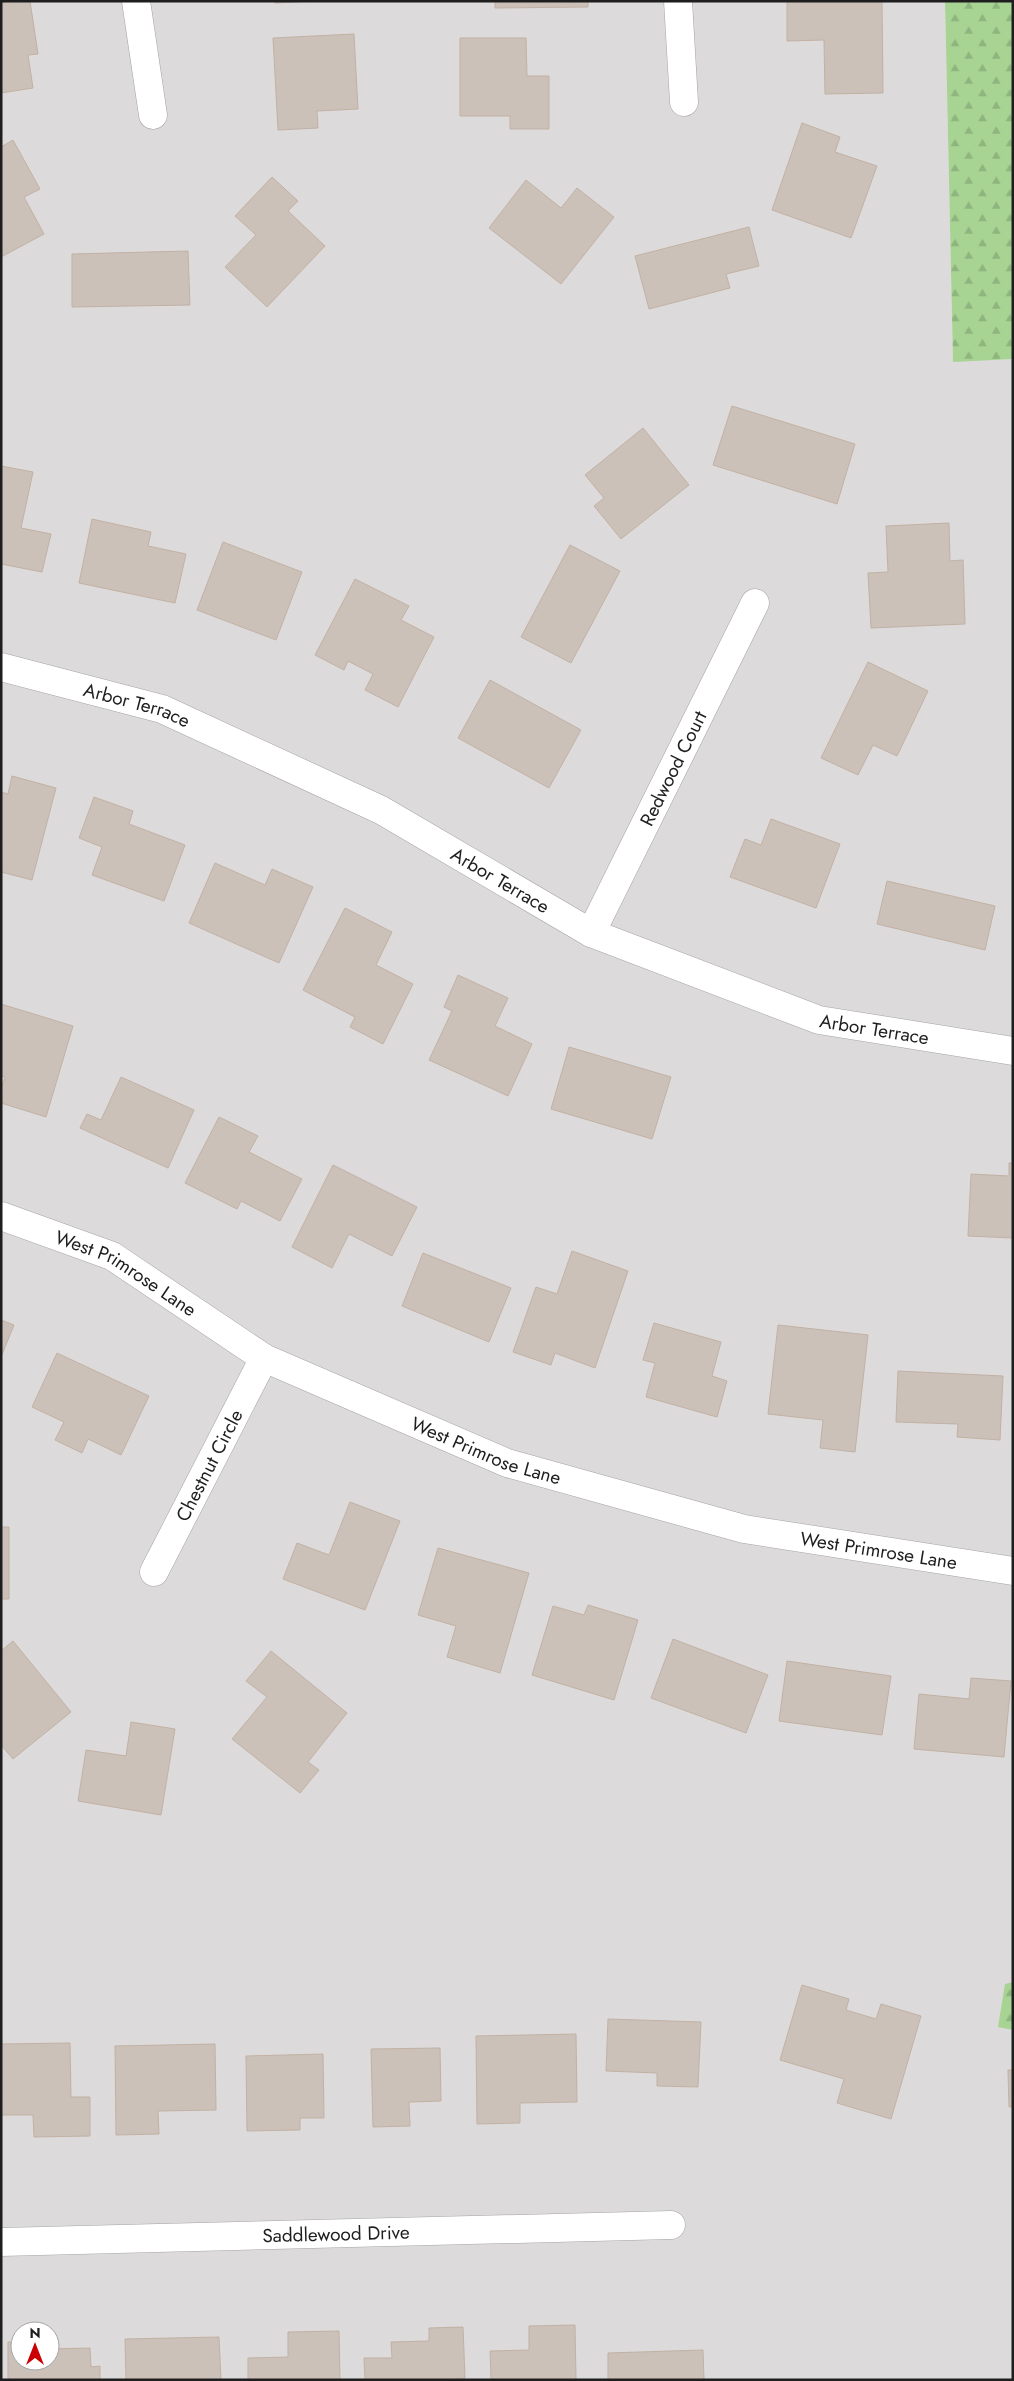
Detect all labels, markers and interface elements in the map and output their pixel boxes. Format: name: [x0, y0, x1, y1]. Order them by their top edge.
street label: Arbor Terrace: [81, 676, 195, 734]
street label: Redwood Court: [633, 706, 713, 831]
street label: Arbor Terrace: [446, 840, 555, 920]
street label: Arbor Terrace: [818, 1007, 931, 1051]
street label: West Primrose Lane: [52, 1223, 202, 1323]
street label: Chestnut Circle: [169, 1404, 249, 1526]
street label: West Primrose Lane: [407, 1410, 564, 1491]
street label: West Primrose Lane: [798, 1524, 959, 1576]
street label: Saddlewood Drive: [262, 2218, 410, 2249]
north arrow: [10, 2321, 60, 2371]
text: N: [29, 2323, 41, 2343]

